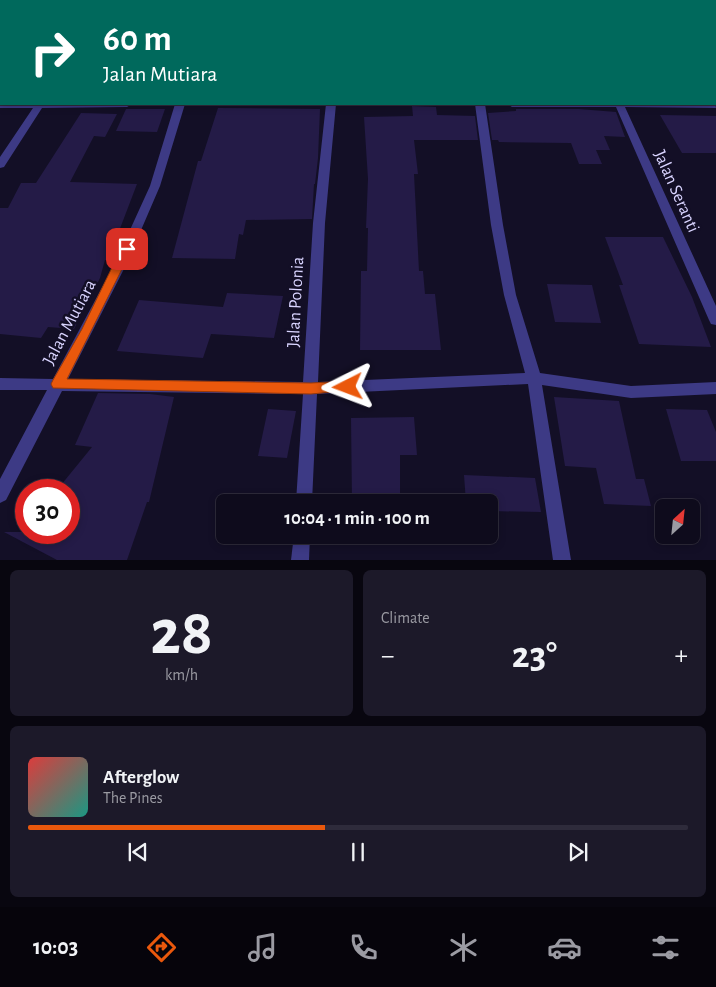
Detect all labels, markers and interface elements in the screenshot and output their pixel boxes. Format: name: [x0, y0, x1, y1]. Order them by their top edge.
icon: right: [20, 20, 85, 85]
text: 60 m: [103, 22, 172, 57]
text: Jalan Mutiara: [103, 63, 217, 85]
street label: Jalan Seranti: [650, 148, 702, 235]
pin: [106, 228, 148, 270]
icon: arrive: [113, 235, 141, 263]
street label: Jalan Polonia: [285, 256, 307, 348]
street label: Jalan Mutiara: [40, 277, 100, 368]
position arrow: [321, 360, 373, 412]
speed limit sign: 30: [15, 479, 80, 544]
north arrow: [655, 499, 700, 544]
map controls: [655, 499, 700, 544]
text: 10:04 · 1 min · 100 m: [284, 509, 430, 528]
text: 28: [150, 601, 213, 666]
text: Climate: [381, 610, 430, 626]
text: 23°: [512, 637, 557, 675]
text: −: [381, 642, 394, 670]
text: +: [675, 642, 688, 670]
text: km/h: [165, 667, 198, 683]
text: Afterglow: [103, 768, 179, 787]
text: The Pines: [103, 790, 163, 806]
icon: previous: [124, 838, 152, 866]
icon: pause: [344, 838, 372, 866]
icon: next: [564, 838, 592, 866]
icon: directions: [144, 930, 179, 965]
icon: music: [245, 930, 280, 965]
icon: phone: [346, 930, 381, 965]
icon: climate: [446, 930, 481, 965]
icon: car: [547, 930, 582, 965]
icon: filters: [648, 930, 683, 965]
text: 10:03: [33, 936, 78, 958]

